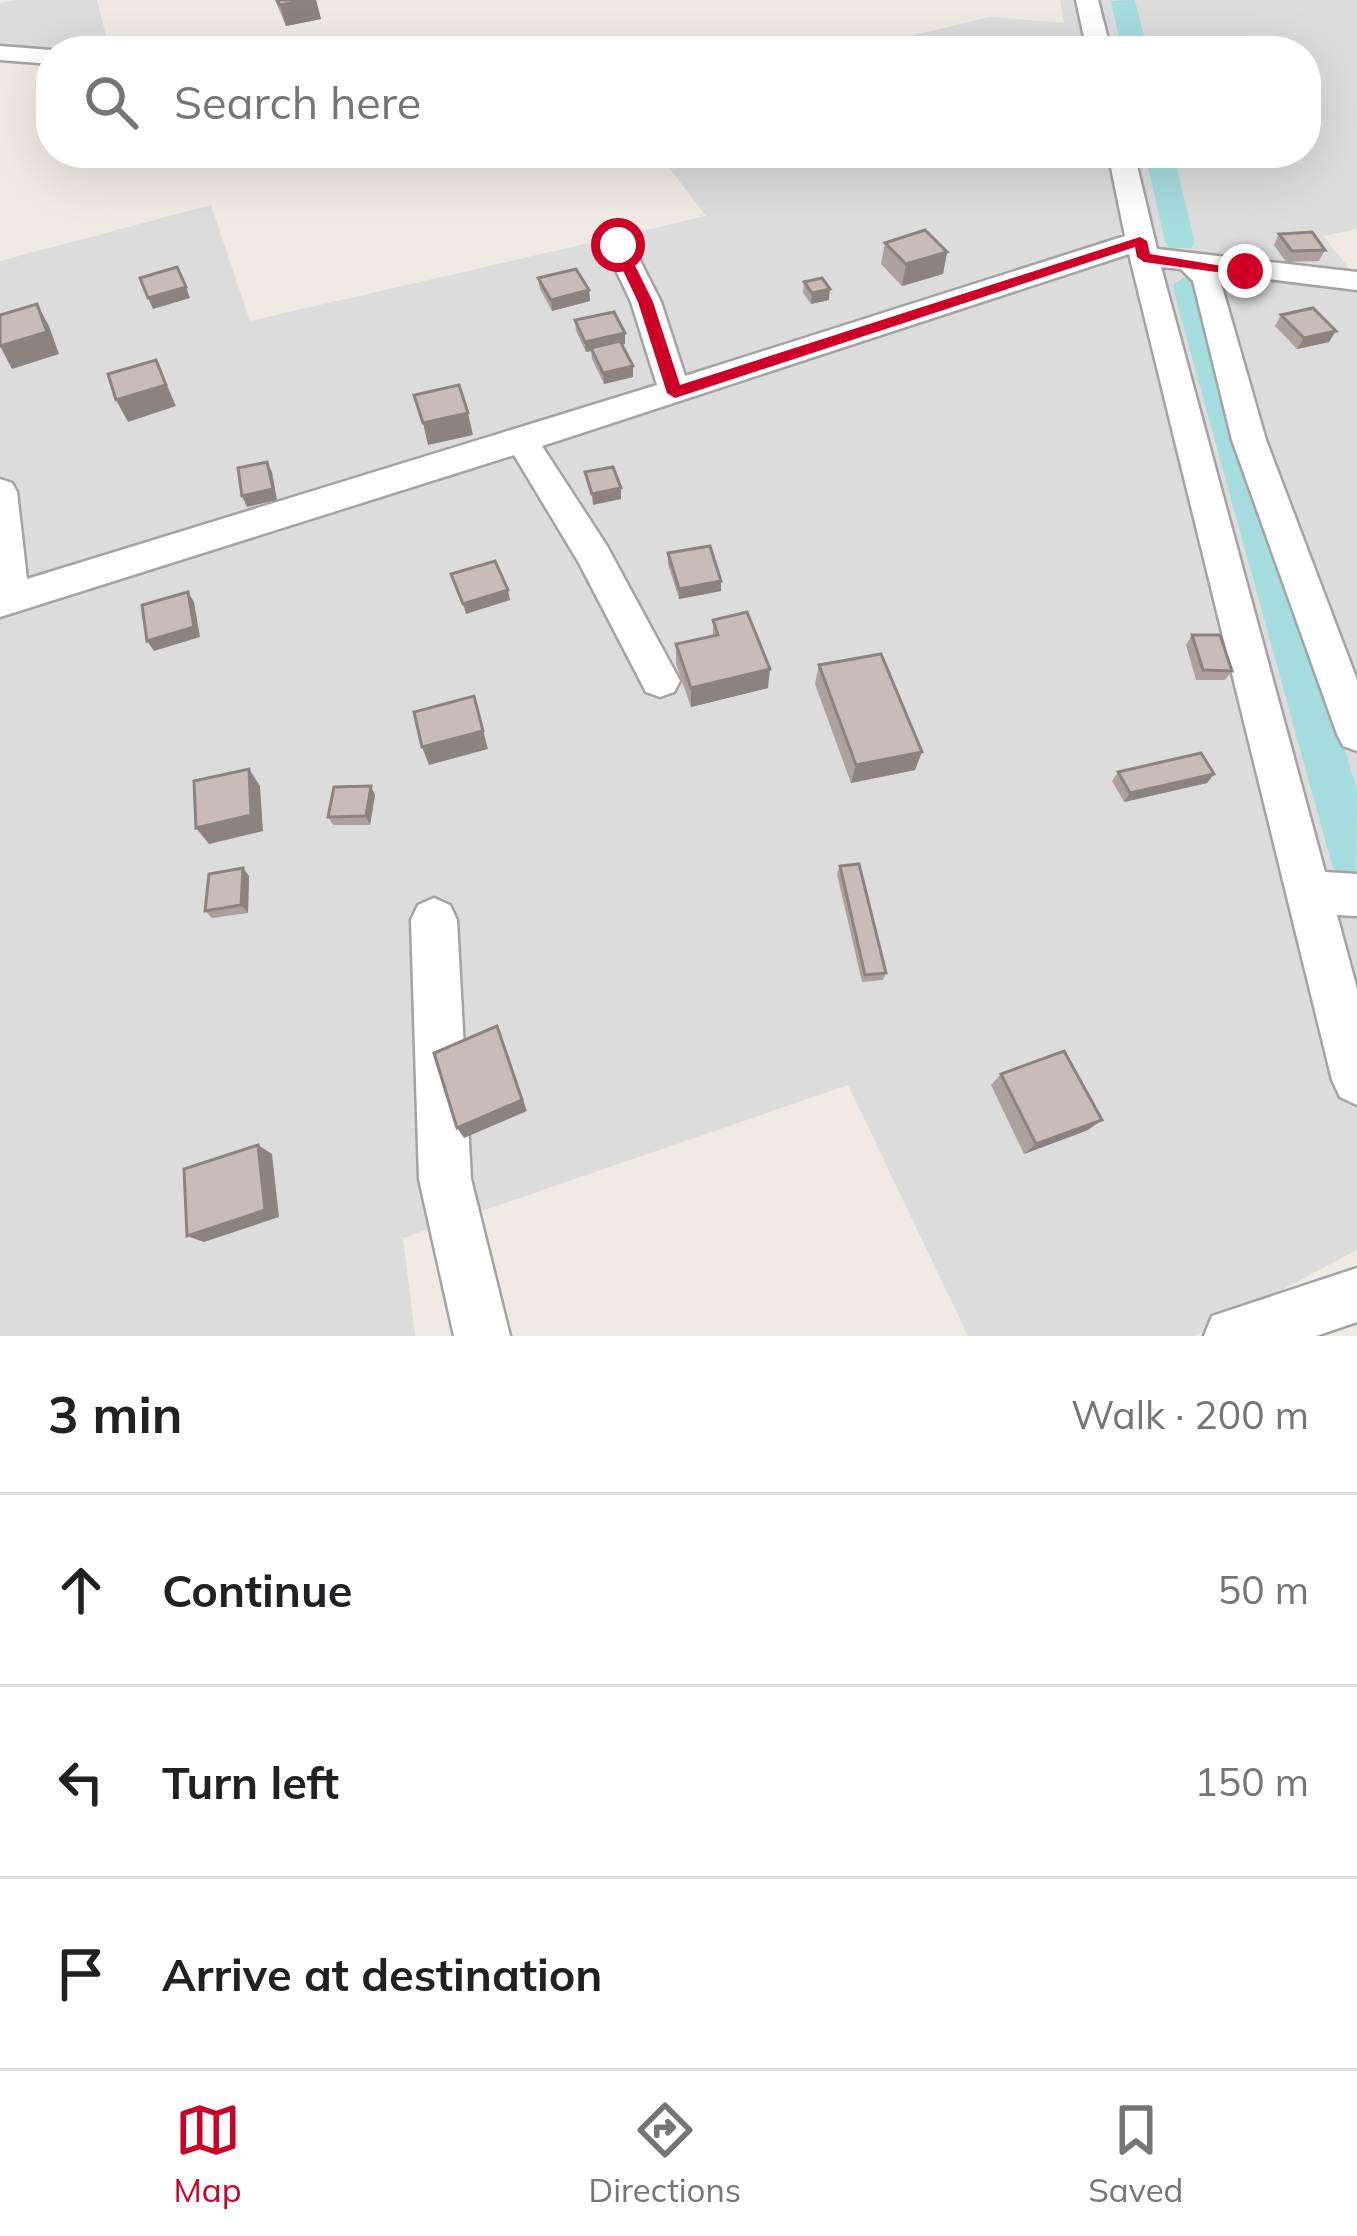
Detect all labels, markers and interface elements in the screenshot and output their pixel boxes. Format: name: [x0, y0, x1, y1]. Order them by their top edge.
search box: [36, 36, 1321, 168]
icon: search: [78, 69, 144, 135]
text: Search here: [174, 74, 421, 130]
route start: [591, 218, 645, 272]
route end: [1218, 244, 1272, 298]
text: 3 min: [48, 1382, 183, 1446]
text: Walk · 200 m: [1071, 1390, 1309, 1439]
icon: ahead: [48, 1557, 114, 1623]
text: Continue: [162, 1562, 352, 1618]
text: 50 m: [1218, 1565, 1309, 1614]
icon: left: [48, 1749, 114, 1815]
text: Turn left: [162, 1754, 339, 1810]
text: 150 m: [1194, 1757, 1309, 1806]
icon: arrive: [48, 1941, 114, 2007]
text: Arrive at destination: [162, 1946, 602, 2002]
tab: Map: [174, 2097, 241, 2210]
tab: Directions: [589, 2097, 741, 2210]
tab: Saved: [1088, 2097, 1183, 2210]

